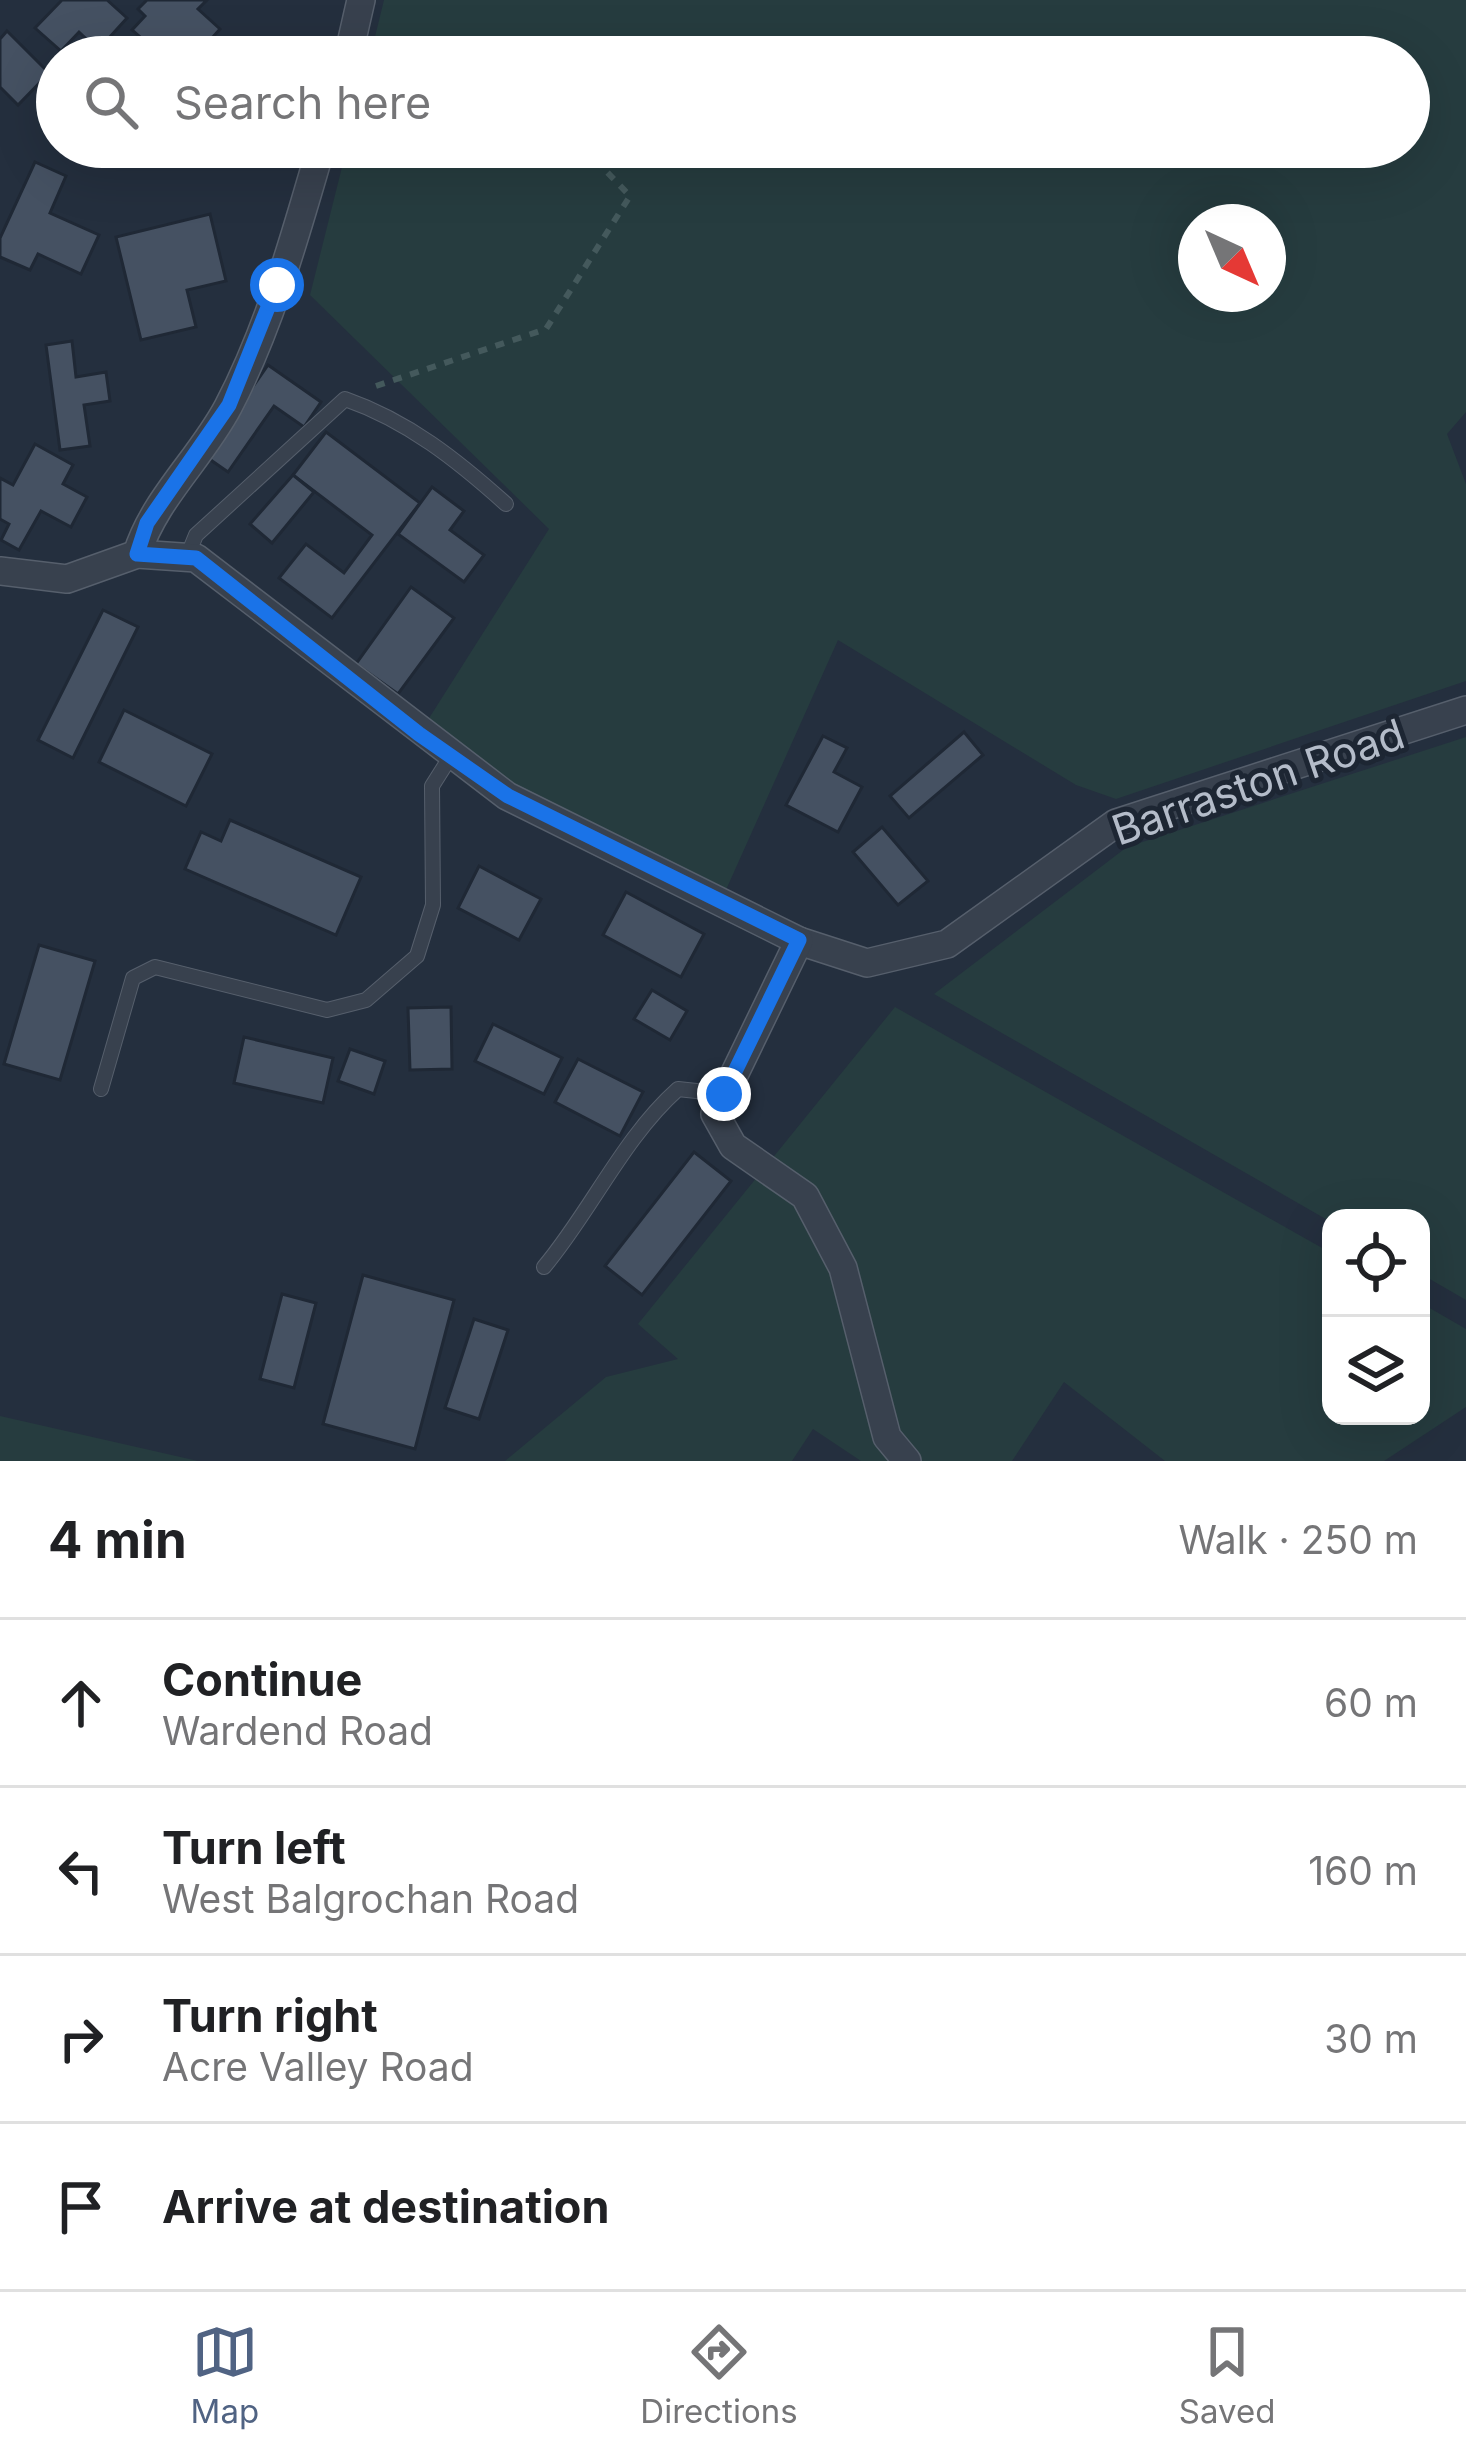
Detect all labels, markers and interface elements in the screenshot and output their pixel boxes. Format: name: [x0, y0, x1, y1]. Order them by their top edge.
search box: [36, 36, 1430, 168]
icon: search: [78, 69, 144, 135]
text: Search here: [174, 75, 431, 130]
north arrow: [1178, 204, 1286, 312]
route start: [250, 258, 304, 312]
street label: Barraston Road: [1105, 708, 1411, 855]
route end: [697, 1067, 751, 1121]
map controls: [1322, 1209, 1430, 1425]
button: locate: [1322, 1209, 1430, 1317]
button: layers: [1322, 1317, 1430, 1425]
text: 4 min: [48, 1509, 187, 1570]
text: Walk · 250 m: [1178, 1516, 1418, 1563]
text: Continue: [162, 1652, 362, 1707]
icon: ahead: [48, 1670, 114, 1736]
text: 60 m: [1324, 1679, 1418, 1726]
text: Wardend Road: [162, 1707, 433, 1754]
text: Turn left: [162, 1820, 346, 1875]
icon: left: [48, 1838, 114, 1904]
text: 160 m: [1308, 1847, 1418, 1894]
text: West Balgrochan Road: [162, 1875, 579, 1922]
text: Turn right: [162, 1988, 378, 2043]
icon: right: [48, 2006, 114, 2072]
text: 30 m: [1324, 2015, 1418, 2062]
text: Acre Valley Road: [162, 2043, 474, 2090]
icon: arrive: [48, 2174, 114, 2240]
text: Arrive at destination: [162, 2179, 609, 2234]
tab: Map: [191, 2319, 259, 2431]
tab: Directions: [640, 2319, 798, 2431]
tab: Saved: [1179, 2319, 1275, 2431]

